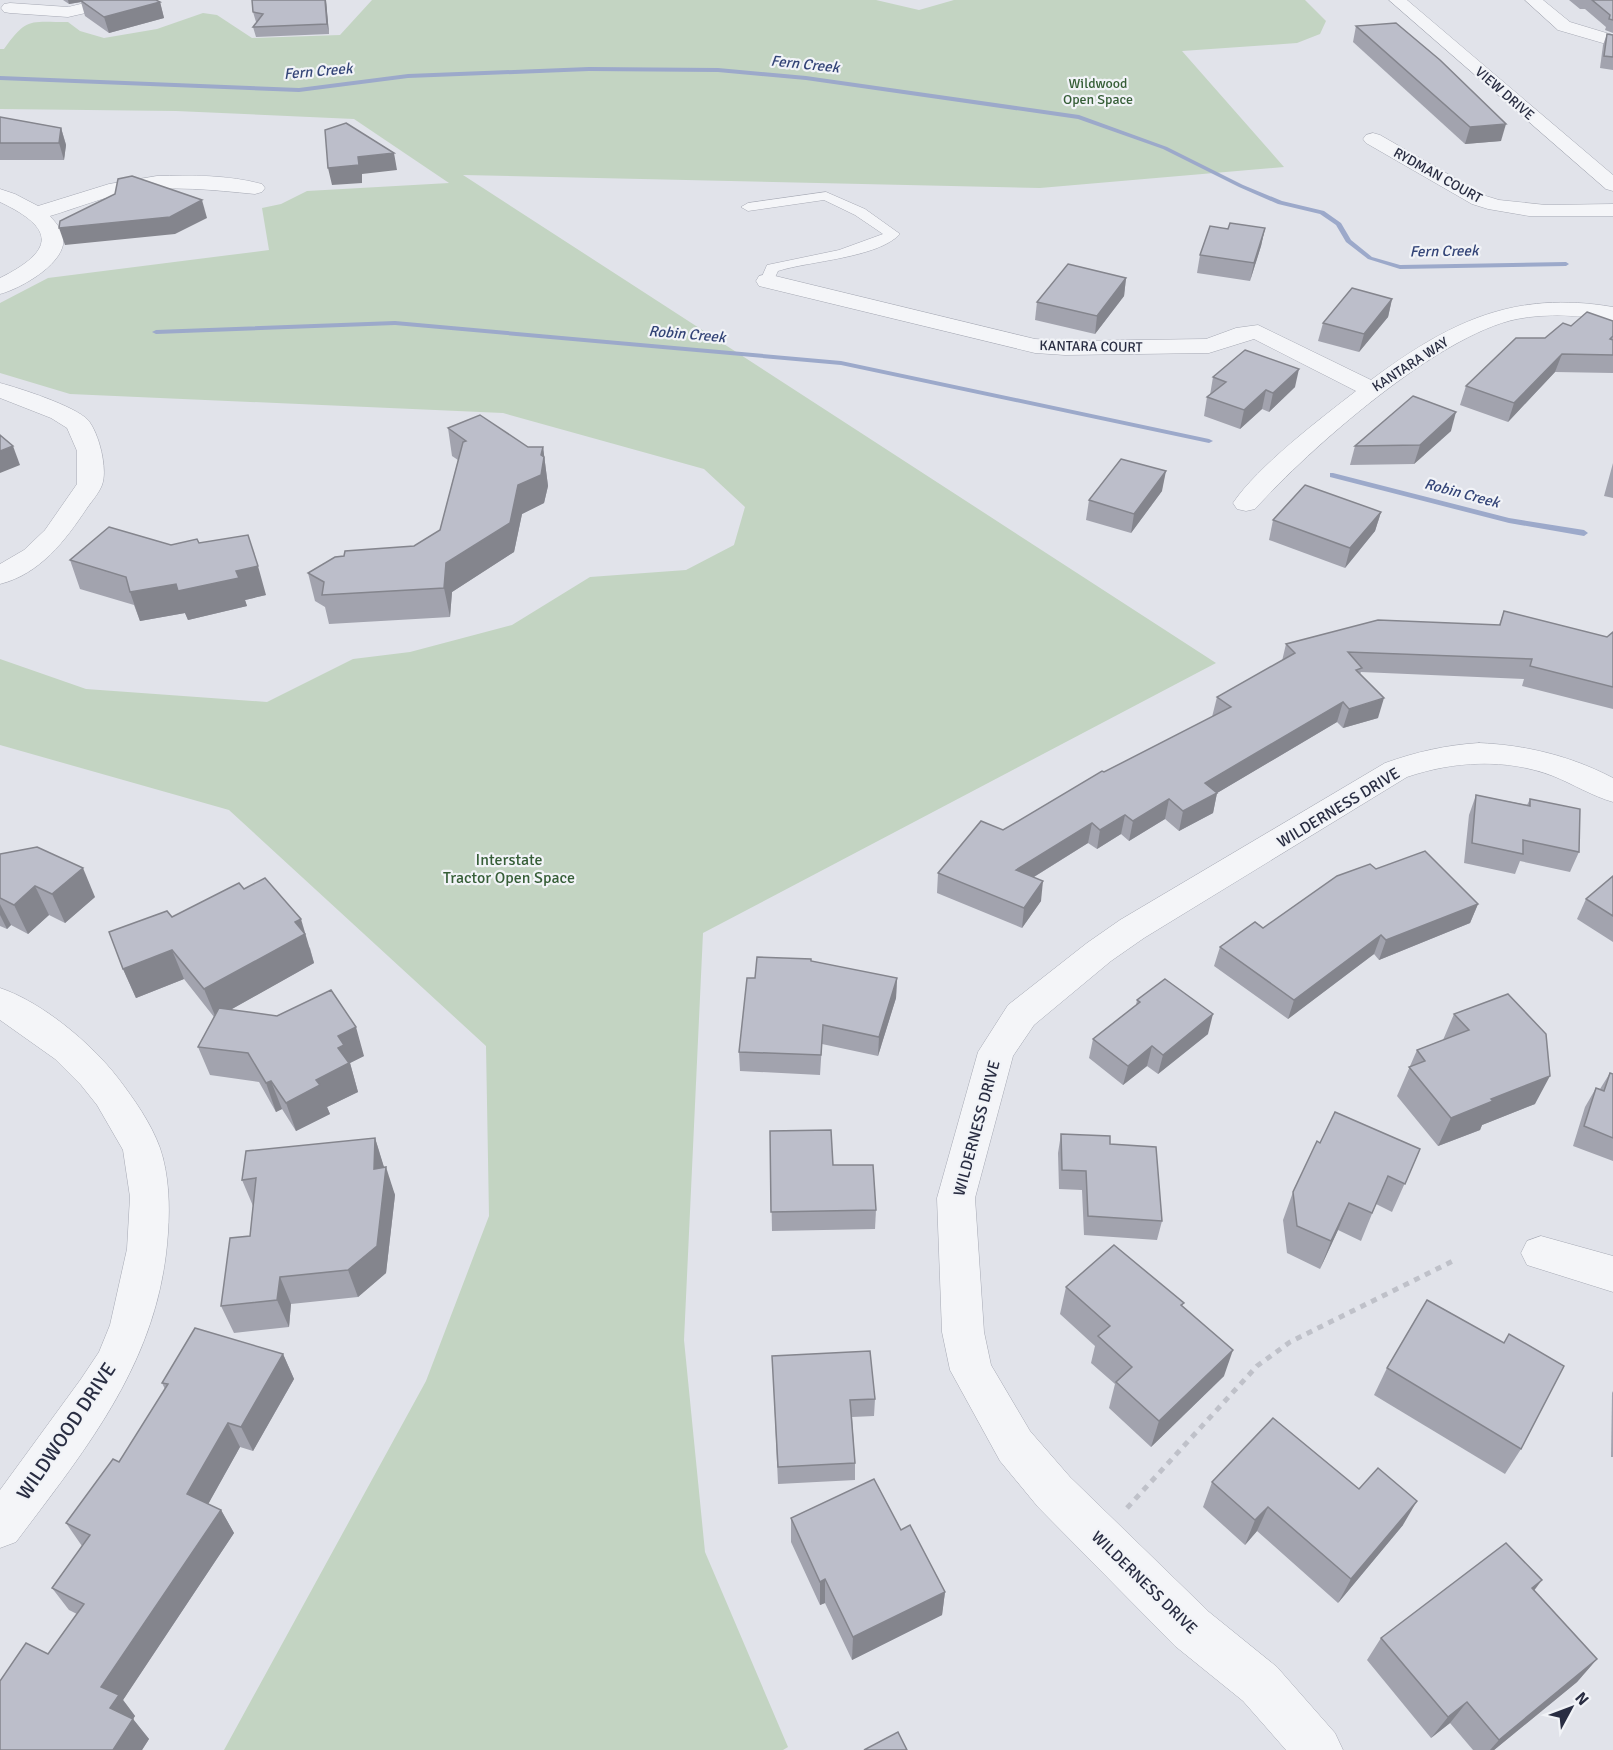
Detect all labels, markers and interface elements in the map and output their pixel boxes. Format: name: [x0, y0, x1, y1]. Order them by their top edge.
water label: Fern Creek: [770, 51, 842, 77]
water label: Fern Creek: [283, 59, 355, 83]
street label: VIEW DRIVE: [1472, 63, 1538, 124]
park label: Wildwood Open Space: [1063, 75, 1133, 108]
street label: RYDMAN COURT: [1390, 144, 1485, 207]
water label: Fern Creek: [1409, 241, 1480, 261]
water label: Robin Creek: [648, 322, 728, 346]
street label: KANTARA WAY: [1369, 333, 1452, 395]
street label: KANTARA COURT: [1039, 337, 1143, 356]
water label: Robin Creek: [1423, 474, 1503, 512]
street label: WILDERNESS DRIVE: [1274, 763, 1404, 852]
park label: Interstate Tractor Open Space: [443, 850, 575, 888]
street label: WILDERNESS DRIVE: [949, 1058, 1005, 1198]
street label: WILDWOOD DRIVE: [11, 1358, 122, 1505]
street label: WILDERNESS DRIVE: [1087, 1527, 1201, 1638]
north arrow: [1541, 1678, 1601, 1738]
text: N: [1570, 1688, 1593, 1710]

